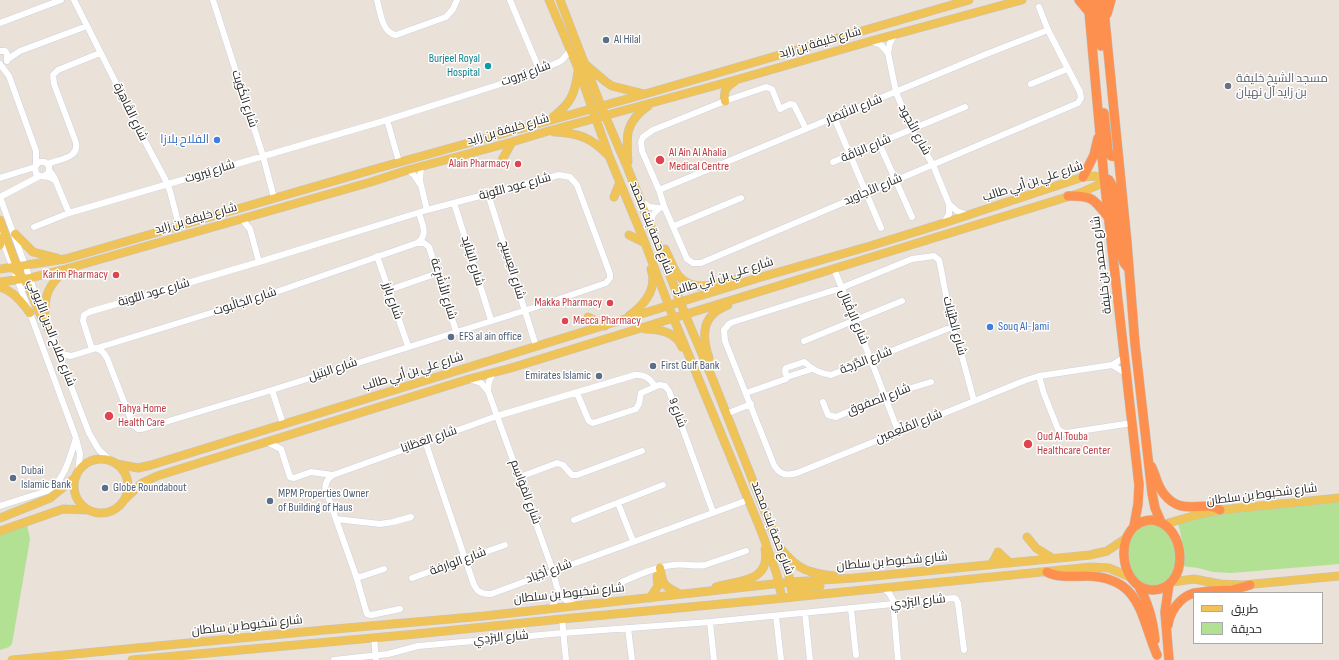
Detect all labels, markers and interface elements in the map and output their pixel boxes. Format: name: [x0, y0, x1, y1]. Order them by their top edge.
street label: شارع خليفة بن زايد: [777, 24, 863, 62]
place label: Al Hilal: [614, 33, 641, 47]
marker: Al Hilal: [601, 35, 611, 45]
place label: Burjeel Royal Hospital: [429, 52, 480, 80]
street label: شارع بَيروت: [499, 58, 553, 90]
marker: Burjeel Royal Hospital: [483, 61, 493, 71]
street label: شارع الكُوَيت: [228, 68, 260, 130]
place label: مسجد الشيخ خليفة بن زايد آل نهيان: [1236, 72, 1328, 100]
street label: شارع القَاهِرَة: [110, 81, 150, 143]
marker: مسجد الشيخ خليفة بن زايد آل نهيان: [1223, 81, 1233, 91]
street label: شارع الانْتِصَار: [824, 92, 884, 128]
street label: شارع النُجود: [895, 102, 933, 158]
street label: شارع خليفة بن زايد: [465, 111, 551, 149]
street label: شارع البَاقَة: [839, 132, 893, 166]
place label: الفلاح بلازا: [160, 133, 209, 147]
marker: الفلاح بلازا: [212, 135, 222, 145]
place label: Al Ain Al Ahalia Medical Centre: [669, 146, 729, 174]
marker: Al Ain Al Ahalia Medical Centre: [654, 154, 666, 166]
place label: Alain Pharmacy: [449, 157, 510, 171]
street label: شارع بَيروت: [183, 158, 237, 186]
marker: Alain Pharmacy: [513, 159, 523, 169]
street label: شارع علي بن أبي طالب: [981, 159, 1085, 205]
street label: شارع عود التُّوبَة: [477, 170, 553, 204]
street label: شارع الأجاويد: [841, 171, 905, 209]
street label: شارع حصة بنت محمد: [626, 180, 676, 276]
street label: شارع خليفة بن زايد: [153, 200, 239, 238]
street label: شارع محمد بن خليفة: [1089, 215, 1115, 315]
street label: شارع البَنَايِد: [458, 234, 486, 288]
street label: شارع العِسِيج: [496, 239, 528, 301]
street label: شارع علي بن أبي طالب: [671, 255, 775, 299]
street label: شارع الأَشْرِعَة: [427, 257, 459, 321]
place label: Karim Pharmacy: [43, 268, 108, 282]
marker: Karim Pharmacy: [111, 270, 121, 280]
street label: شارع عود التُّوبَة: [116, 276, 192, 310]
street label: شارع صلاح الدين الأيوبي: [24, 278, 78, 388]
street label: شارع بارز: [379, 281, 405, 321]
street label: شارع الجَالْبوت: [212, 285, 278, 319]
street label: شارع الإِقْبَال: [835, 287, 871, 347]
street label: شارع الطَيْبَات: [939, 295, 969, 357]
place label: Makka Pharmacy: [535, 296, 602, 310]
marker: Makka Pharmacy: [605, 298, 615, 308]
place label: Mecca Pharmacy: [573, 314, 641, 328]
marker: Mecca Pharmacy: [560, 316, 570, 326]
place label: Souq Al-Jami: [998, 320, 1049, 334]
marker: Souq Al-Jami: [985, 322, 995, 332]
place label: EFS al ain office: [459, 330, 522, 344]
marker: EFS al ain office: [446, 332, 456, 342]
street label: شارع الدَّرَجَة: [838, 344, 894, 378]
street label: شارع علي بن أبي طالب: [361, 350, 465, 394]
street label: شارع البتيل: [307, 355, 359, 385]
place label: First Gulf Bank: [661, 359, 719, 373]
marker: First Gulf Bank: [648, 361, 658, 371]
place label: Emirates Islamic: [525, 369, 591, 383]
marker: Emirates Islamic: [594, 371, 604, 381]
street label: شارع الصفوق: [845, 381, 913, 419]
street label: شارع 9: [665, 396, 689, 430]
place label: Tahya Home Health Care: [118, 402, 166, 430]
street label: شارع المُنْعِمِين: [873, 407, 945, 447]
marker: Tahya Home Health Care: [103, 410, 115, 422]
street label: شارع العَطَايَا: [399, 424, 459, 456]
place label: Oud Al Touba Healthcare Center: [1037, 430, 1110, 458]
marker: Oud Al Touba Healthcare Center: [1022, 438, 1034, 450]
street label: شارع المَوَاسِم: [507, 458, 543, 526]
place label: Dubai Islamic Bank: [21, 464, 71, 492]
marker: Dubai Islamic Bank: [8, 473, 18, 483]
street label: شارع حصة بنت محمد: [748, 479, 796, 577]
place label: Globe Roundabout: [113, 481, 187, 495]
street label: شارع شخبوط بن سلطان: [1206, 481, 1318, 509]
marker: Globe Roundabout: [100, 483, 110, 493]
place label: MPM Properties Owner of Building of Haus: [278, 487, 369, 515]
marker: MPM Properties Owner of Building of Haus: [265, 496, 275, 506]
street label: شارع الوارفة: [428, 545, 488, 579]
street label: شارع شخبوط بن سلطان: [836, 550, 948, 574]
street label: شارع أجْيَاد: [524, 557, 574, 587]
street label: شارع شخبوط بن سلطان: [513, 581, 625, 607]
street label: شارع البَرْدِي: [890, 592, 946, 612]
legend: [1193, 592, 1323, 644]
text: طريق: [1231, 602, 1258, 617]
street label: شارع شخبوط بن سلطان: [191, 613, 303, 639]
text: حديقة: [1231, 622, 1262, 637]
street label: شارع البَرْدِي: [473, 628, 529, 648]

